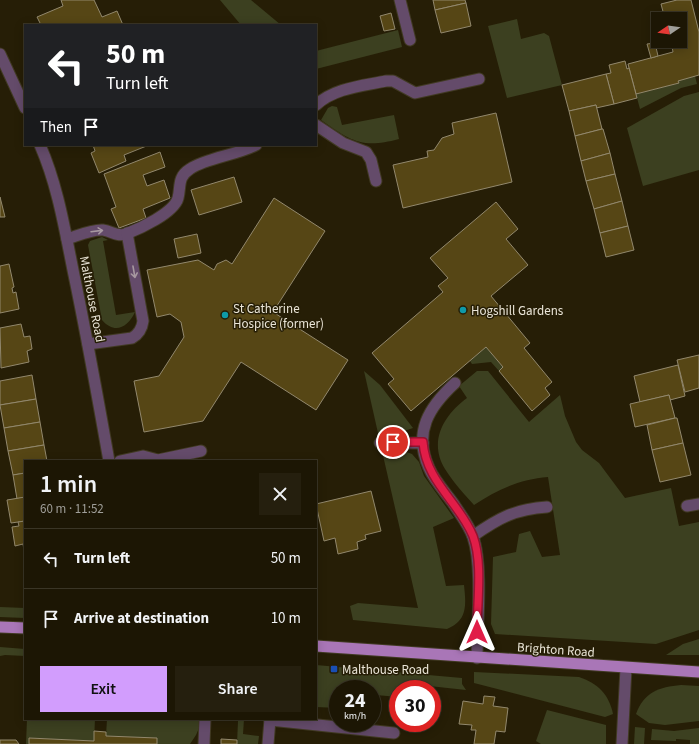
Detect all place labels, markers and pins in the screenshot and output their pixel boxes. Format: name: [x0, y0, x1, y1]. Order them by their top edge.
place label: St Catherine Hospice (former): [233, 300, 324, 333]
place label: Hogshill Gardens: [471, 302, 564, 320]
marker: Hogshill Gardens: [458, 305, 468, 315]
marker: St Catherine Hospice (former): [220, 310, 230, 320]
pin: [376, 425, 410, 459]
place label: Malthouse Road: [342, 661, 429, 679]
marker: Malthouse Road: [329, 664, 339, 674]

